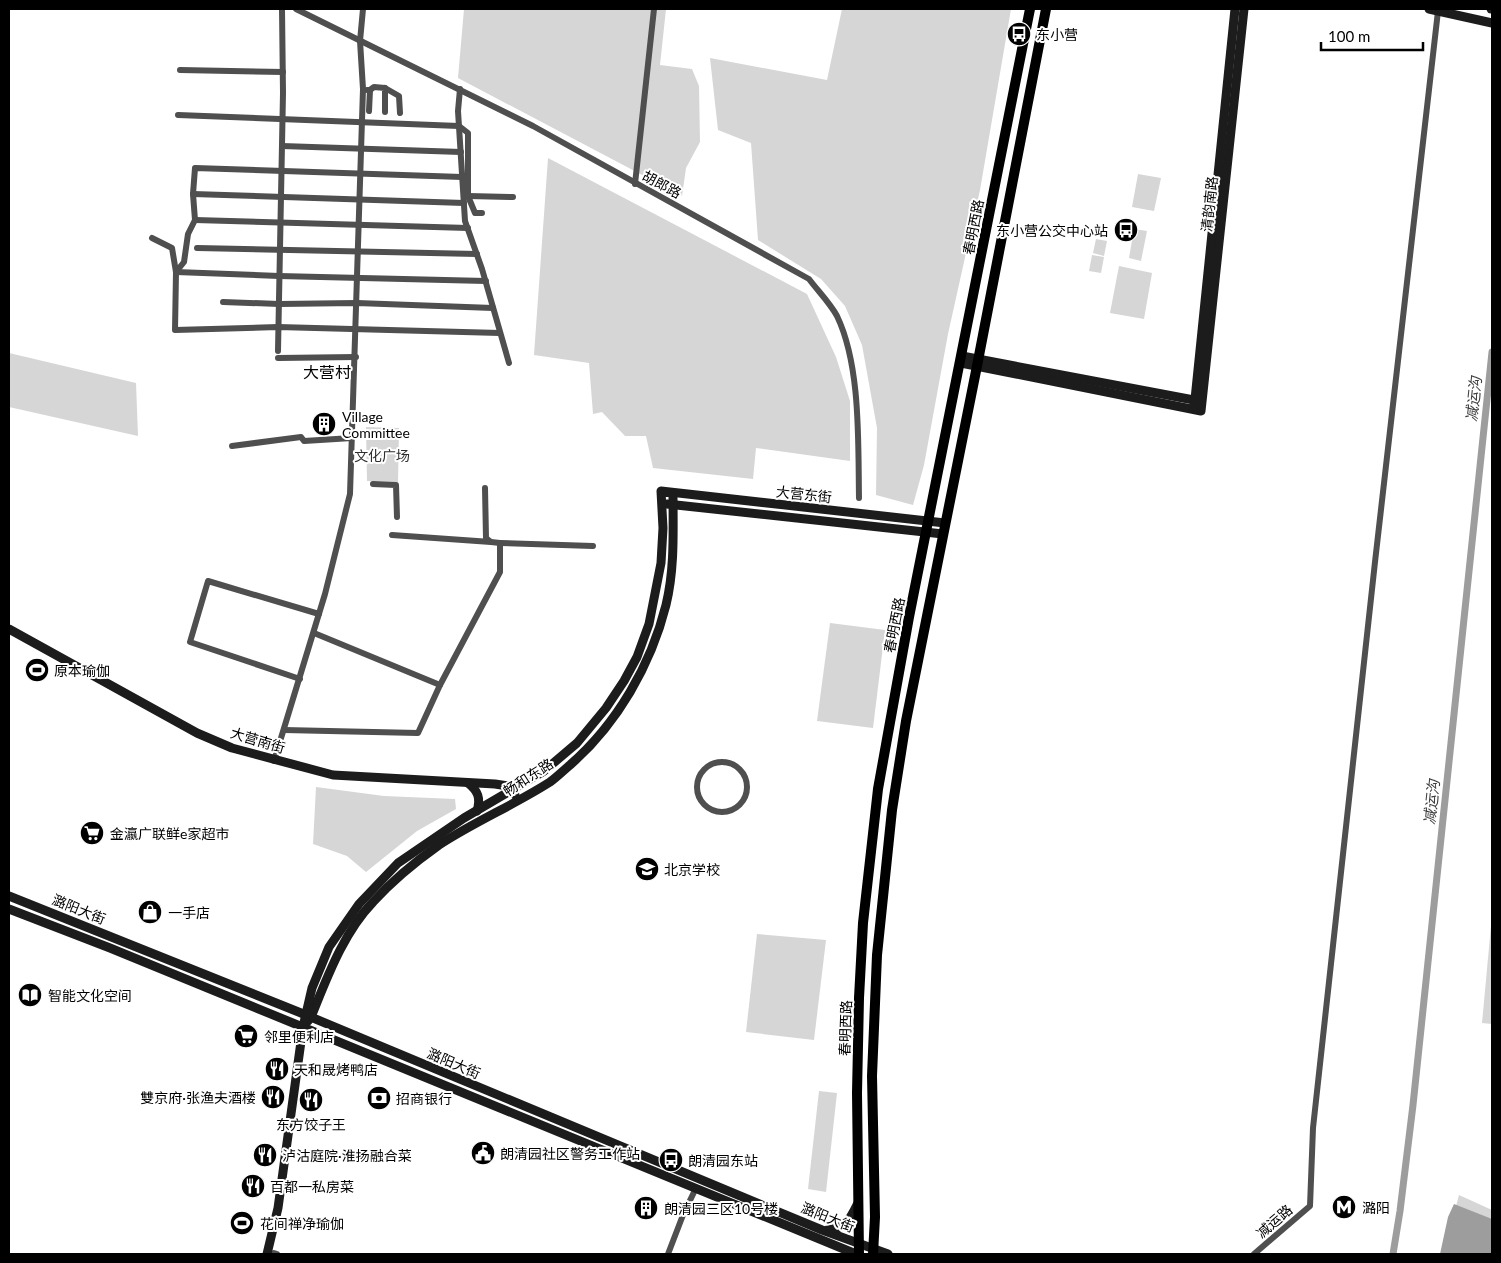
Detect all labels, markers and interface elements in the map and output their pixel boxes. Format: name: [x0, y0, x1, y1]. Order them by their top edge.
scale bar: [1321, 20, 1424, 52]
bus stop icon: 东小营: [1006, 21, 1032, 47]
place label: 东小营: [1036, 26, 1078, 43]
text: 100 m: [1328, 27, 1370, 45]
street label: 胡郎路: [639, 167, 685, 201]
street label: 清韵南路: [1198, 175, 1220, 233]
street label: 春明西路: [959, 198, 987, 256]
bus stop icon: 东小营公交中心站: [1113, 217, 1139, 243]
place label: 东小营公交中心站: [996, 222, 1108, 239]
district label: 大营村: [303, 362, 351, 381]
water label: 减运沟: [1462, 374, 1485, 422]
place label: Village Committee: [342, 408, 410, 441]
building icon: Village Committee: [311, 411, 337, 437]
park label: 文化广场: [354, 447, 410, 464]
street label: 大营东街: [775, 483, 833, 505]
street label: 春明西路: [880, 596, 908, 654]
sports icon: 原本瑜伽: [24, 657, 50, 683]
place label: 原本瑜伽: [54, 662, 110, 679]
street label: 大营南街: [229, 724, 287, 756]
street label: 畅和东路: [500, 755, 556, 799]
water label: 减运沟: [1420, 777, 1443, 825]
supermarket icon: 金瀛广联鲜e家超市: [79, 820, 105, 846]
place label: 金瀛广联鲜e家超市: [110, 825, 229, 842]
school or university icon: 北京学校: [634, 856, 660, 882]
place label: 北京学校: [664, 861, 720, 878]
street label: 潞阳大街: [50, 891, 108, 927]
shop icon: 一手店: [137, 899, 163, 925]
place label: 一手店: [168, 904, 210, 921]
library icon: 智能文化空间: [17, 982, 43, 1008]
place label: 智能文化空间: [48, 987, 132, 1004]
street label: 春明西路: [836, 1000, 854, 1056]
supermarket icon: 邻里便利店: [233, 1023, 259, 1049]
place label: 邻里便利店: [264, 1028, 334, 1045]
street label: 潞阳大街: [425, 1044, 483, 1082]
restaurant icon: 天和晟烤鸭店: [264, 1056, 290, 1082]
place label: 天和晟烤鸭店: [294, 1061, 378, 1078]
restaurant icon: 雙京府·张渔夫酒楼: [260, 1084, 286, 1110]
bank icon: 招商银行: [366, 1085, 392, 1111]
restaurant icon: 东方饺子王: [298, 1087, 324, 1113]
place label: 雙京府·张渔夫酒楼: [140, 1089, 256, 1106]
place label: 招商银行: [396, 1090, 452, 1107]
place label: 东方饺子王: [276, 1116, 346, 1133]
public building icon: 朗清园社区警务工作站: [470, 1140, 496, 1166]
restaurant icon: 泸沽庭院·淮扬融合菜: [252, 1142, 278, 1168]
place label: 朗清园社区警务工作站: [500, 1145, 640, 1162]
place label: 泸沽庭院·淮扬融合菜: [282, 1147, 412, 1164]
bus stop icon: 朗清园东站: [658, 1147, 684, 1173]
place label: 朗清园东站: [688, 1152, 758, 1169]
restaurant icon: 百都一私房菜: [240, 1173, 266, 1199]
place label: 百都一私房菜: [270, 1178, 354, 1195]
metro station icon: 潞阳: [1331, 1194, 1357, 1220]
building icon: 朗清园三区10号楼: [633, 1195, 659, 1221]
street label: 潞阳大街: [799, 1199, 857, 1235]
place label: 潞阳: [1362, 1199, 1390, 1216]
place label: 朗清园三区10号楼: [664, 1200, 778, 1217]
street label: 减运路: [1253, 1201, 1295, 1241]
sports icon: 花间禅净瑜伽: [229, 1210, 255, 1236]
place label: 花间禅净瑜伽: [260, 1215, 344, 1232]

